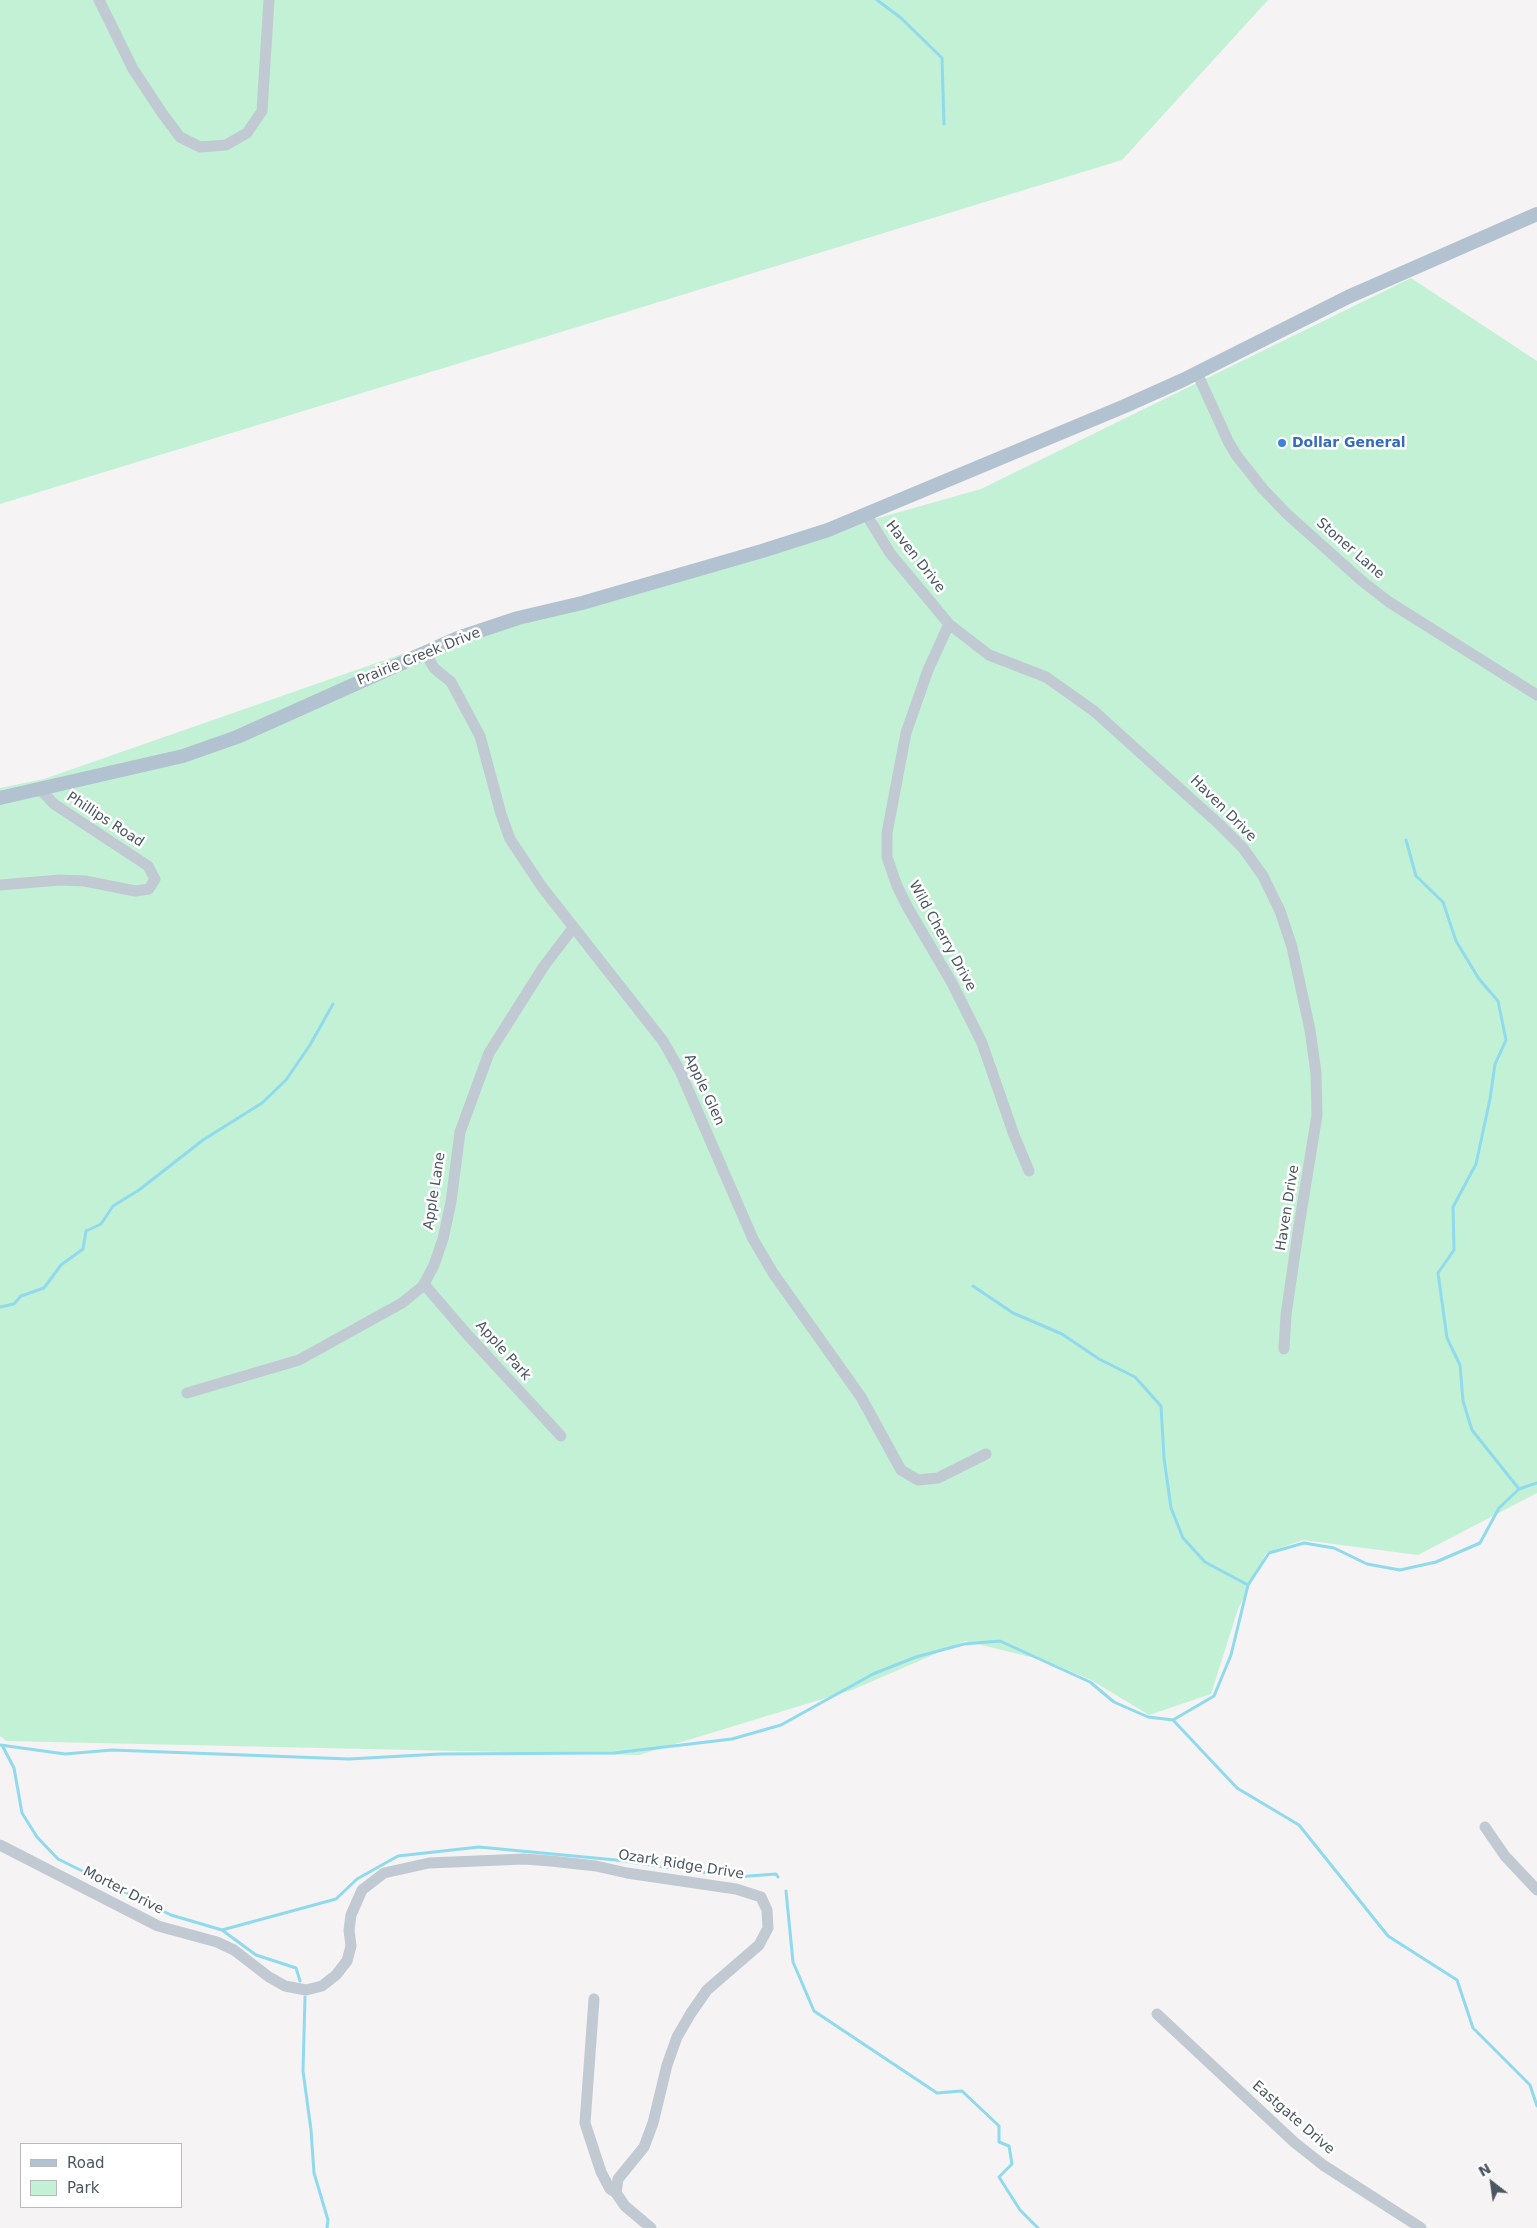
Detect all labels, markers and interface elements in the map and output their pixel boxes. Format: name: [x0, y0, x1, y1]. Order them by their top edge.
place label: Dollar General: [1292, 435, 1406, 451]
marker: Dollar General: [1276, 437, 1288, 449]
street label: Stoner Lane: [1313, 515, 1387, 583]
street label: Haven Drive: [882, 518, 948, 596]
street label: Prairie Creek Drive: [355, 625, 483, 689]
street label: Haven Drive: [1186, 772, 1260, 846]
street label: Phillips Road: [63, 789, 147, 851]
street label: Wild Cherry Drive: [905, 878, 979, 994]
street label: Apple Glen: [680, 1052, 728, 1128]
street label: Apple Lane: [421, 1151, 449, 1231]
street label: Haven Drive: [1273, 1164, 1303, 1252]
street label: Apple Park: [472, 1318, 534, 1384]
street label: Ozark Ridge Drive: [617, 1847, 745, 1883]
street label: Morter Drive: [80, 1864, 166, 1918]
street label: Eastgate Drive: [1248, 2078, 1338, 2158]
legend: [20, 2143, 182, 2208]
text: Road: [67, 2154, 105, 2172]
north arrow: [1467, 2158, 1517, 2208]
text: N: [1475, 2160, 1494, 2180]
text: Park: [67, 2179, 99, 2197]

